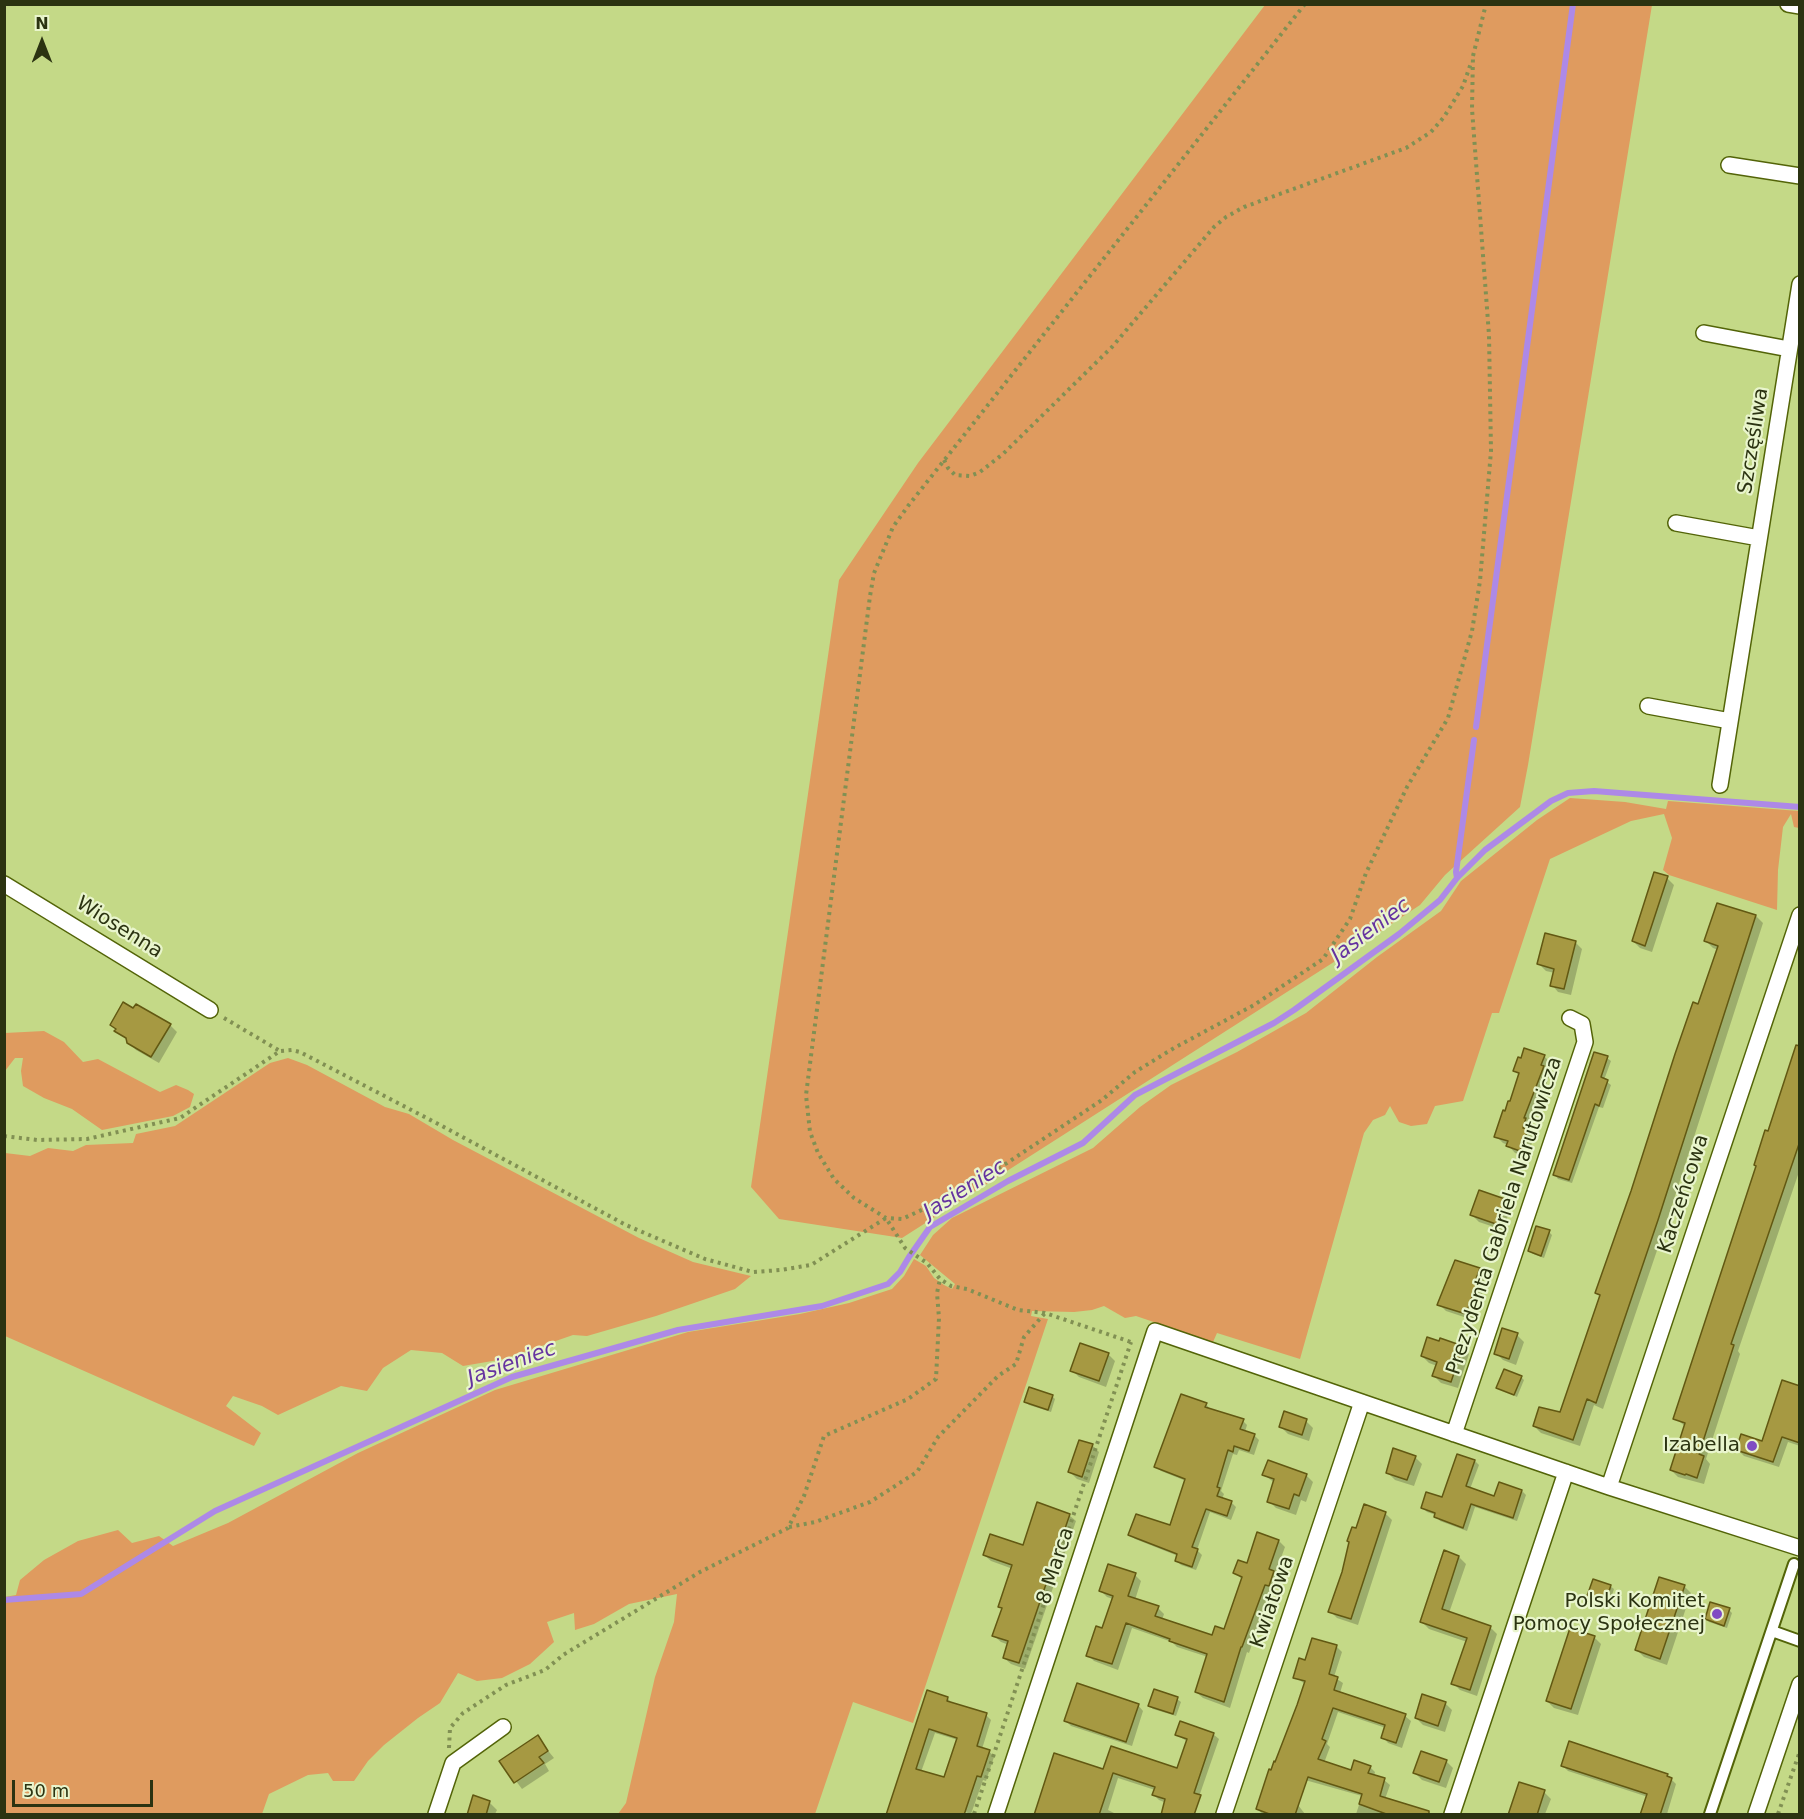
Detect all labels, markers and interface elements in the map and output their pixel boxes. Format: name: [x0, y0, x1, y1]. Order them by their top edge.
north arrow: [12, 12, 72, 72]
text: N: [35, 14, 49, 33]
street label: Szczęśliwa: [1734, 386, 1774, 496]
street label: Wiosenna: [71, 892, 167, 964]
water label: Jasieniec: [1327, 893, 1415, 969]
street label: Prezydenta Gabriela Narutowicza: [1442, 1054, 1568, 1378]
street label: Kaczeńcowa: [1654, 1132, 1714, 1256]
water label: Jasieniec: [919, 1155, 1011, 1225]
water label: Jasieniec: [464, 1336, 560, 1392]
place label: Izabella: [1663, 1434, 1740, 1458]
marker: Izabella: [1745, 1439, 1759, 1453]
street label: 8 Marca: [1032, 1524, 1080, 1608]
street label: Kwiatowa: [1246, 1553, 1300, 1651]
place label: Polski Komitet Pomocy Społecznej: [1513, 1590, 1705, 1637]
marker: Polski Komitet Pomocy Społecznej: [1710, 1607, 1724, 1621]
scale bar: [15, 1768, 156, 1806]
text: 50 m: [23, 1780, 69, 1801]

